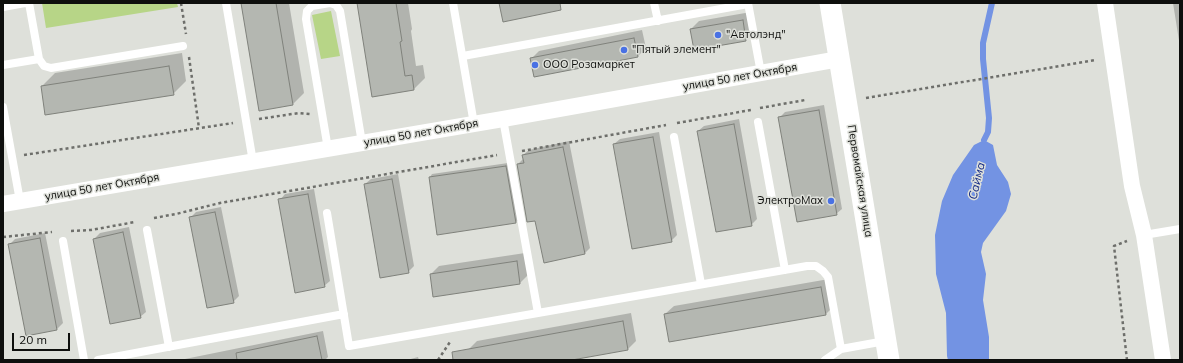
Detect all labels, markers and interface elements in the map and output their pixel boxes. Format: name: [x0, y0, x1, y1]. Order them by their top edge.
place label: "Автолэнд": [726, 28, 786, 42]
marker: "Автолэнд": [713, 30, 723, 40]
place label: "Пятый элемент": [632, 43, 721, 57]
marker: "Пятый элемент": [619, 45, 629, 55]
place label: ООО Розамаркет: [543, 58, 635, 72]
marker: ООО Розамаркет: [530, 60, 540, 70]
street label: улица 50 лет Октября: [682, 60, 798, 94]
street label: улица 50 лет Октября: [363, 116, 479, 150]
street label: Первомайская улица: [845, 124, 875, 238]
water label: Сайма: [966, 161, 988, 201]
street label: улица 50 лет Октября: [44, 170, 160, 204]
place label: ЭлектроMax: [757, 194, 823, 208]
marker: ЭлектроMax: [826, 196, 836, 206]
scale bar: [14, 325, 72, 351]
text: 20 m: [19, 332, 47, 347]

